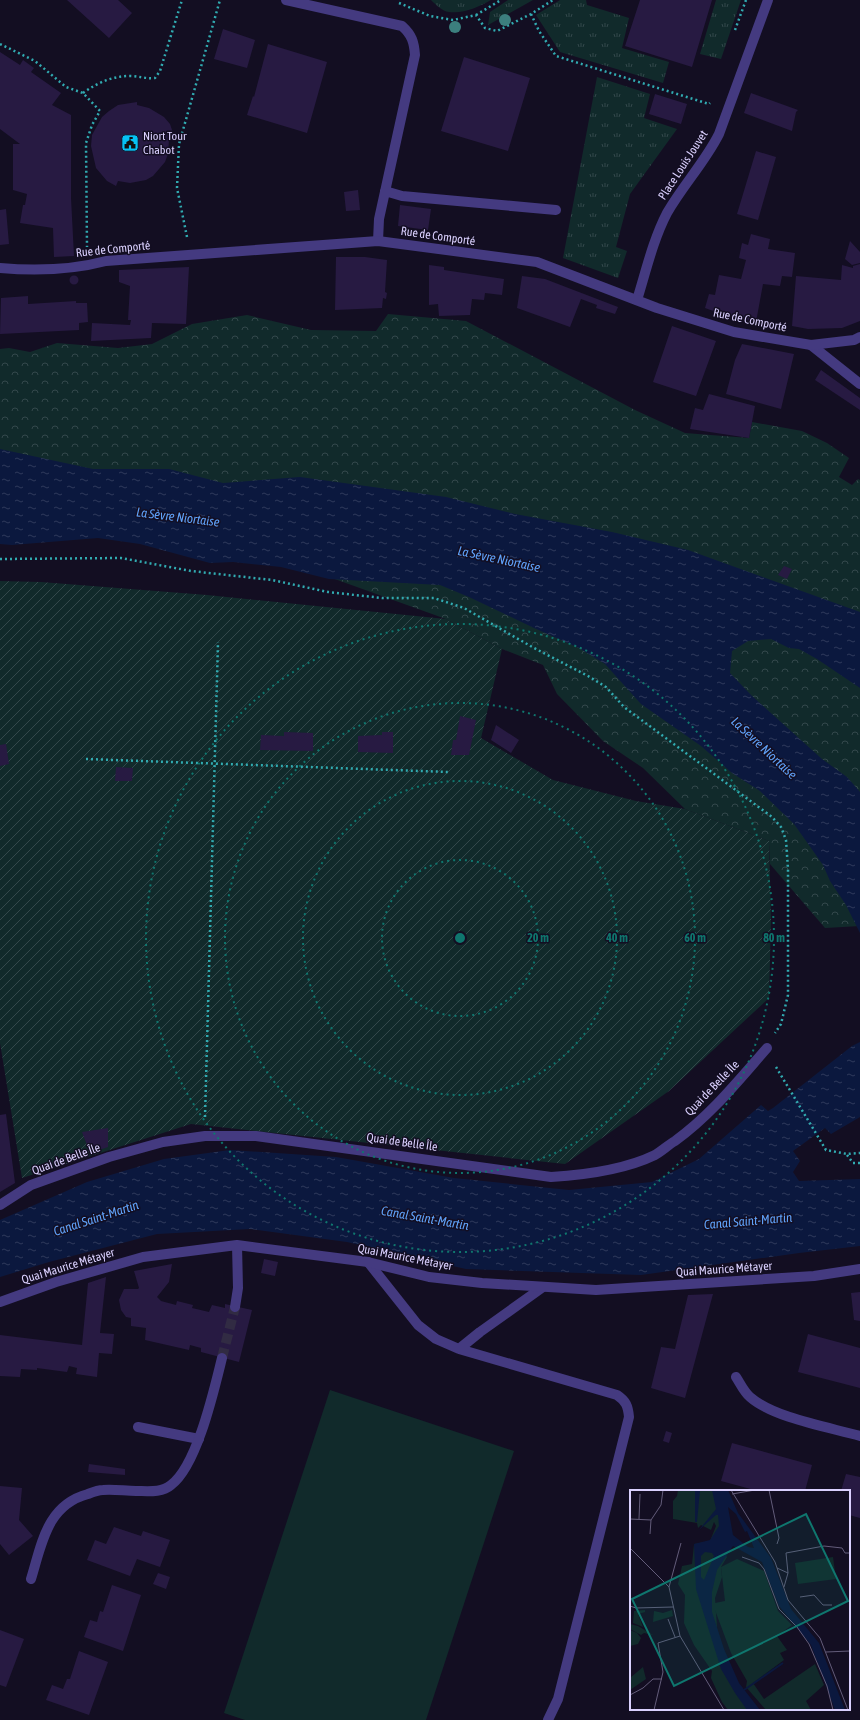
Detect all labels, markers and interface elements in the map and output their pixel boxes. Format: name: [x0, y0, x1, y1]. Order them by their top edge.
street label: Place Louis Jouvet: [655, 127, 711, 202]
place label: Niort Tour Chabot: [143, 129, 187, 157]
public building icon: Niort Tour Chabot: [120, 133, 140, 153]
street label: Rue de Comporté: [400, 224, 476, 248]
street label: Rue de Comporté: [75, 238, 151, 260]
street label: Rue de Comporté: [712, 305, 788, 335]
water label: La Sèvre Niortaise: [135, 504, 221, 530]
water label: La Sèvre Niortaise: [456, 543, 542, 575]
water label: La Sèvre Niortaise: [728, 714, 800, 782]
centre of rings: [453, 931, 467, 945]
text: 20 m: [527, 931, 549, 945]
text: 40 m: [605, 931, 628, 945]
text: 60 m: [684, 931, 706, 945]
text: 80 m: [763, 931, 785, 945]
street label: Quai de Belle Île: [682, 1057, 742, 1119]
street label: Quai de Belle Île: [366, 1130, 438, 1154]
street label: Quai de Belle Île: [30, 1140, 102, 1178]
water label: Canal Saint-Martin: [51, 1197, 141, 1239]
water label: Canal Saint-Martin: [380, 1203, 471, 1233]
water label: Canal Saint-Martin: [703, 1210, 794, 1232]
street label: Quai Maurice Métayer: [356, 1241, 454, 1273]
street label: Quai Maurice Métayer: [20, 1245, 117, 1287]
street label: Quai Maurice Métayer: [675, 1259, 773, 1279]
inset map: [630, 1490, 850, 1710]

